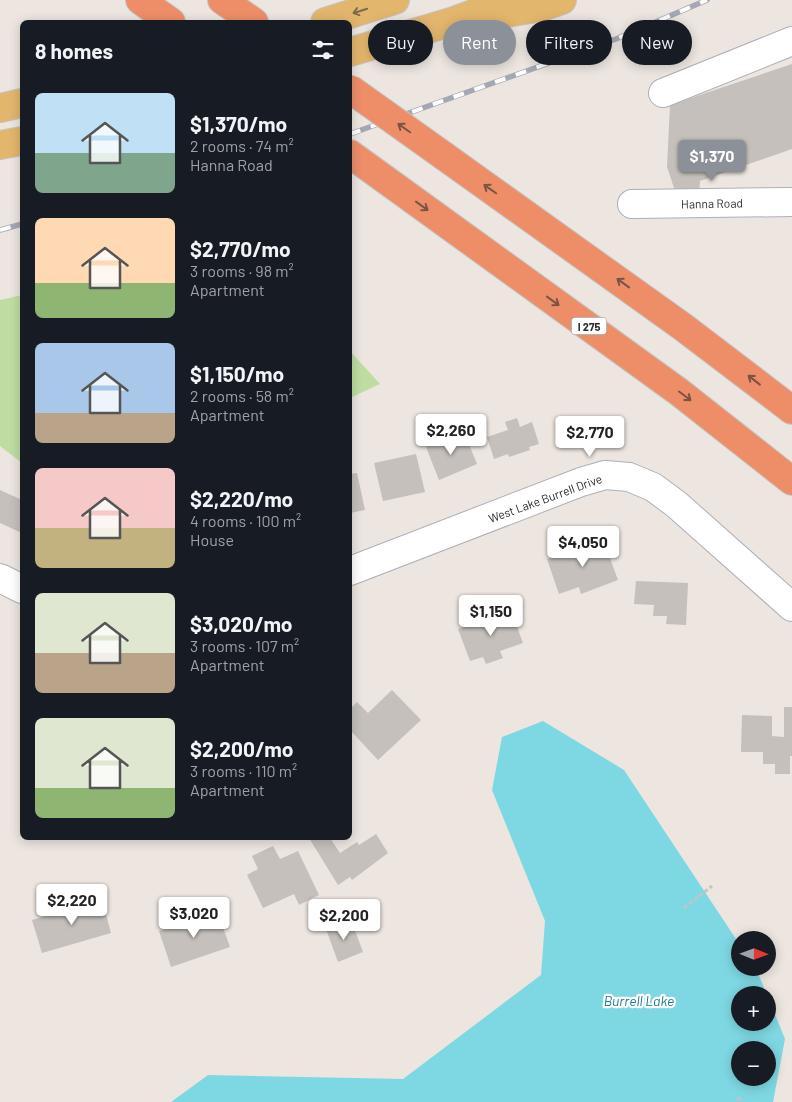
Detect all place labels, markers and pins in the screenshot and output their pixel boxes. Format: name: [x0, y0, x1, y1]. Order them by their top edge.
pin: $1,370: [671, 140, 753, 182]
pin: $2,260: [410, 414, 492, 456]
pin: $2,770: [549, 416, 631, 458]
pin: $4,050: [542, 526, 624, 568]
pin: $1,150: [450, 594, 532, 637]
pin: $2,220: [31, 884, 113, 926]
pin: $3,020: [153, 896, 235, 939]
pin: $2,200: [303, 898, 385, 941]

